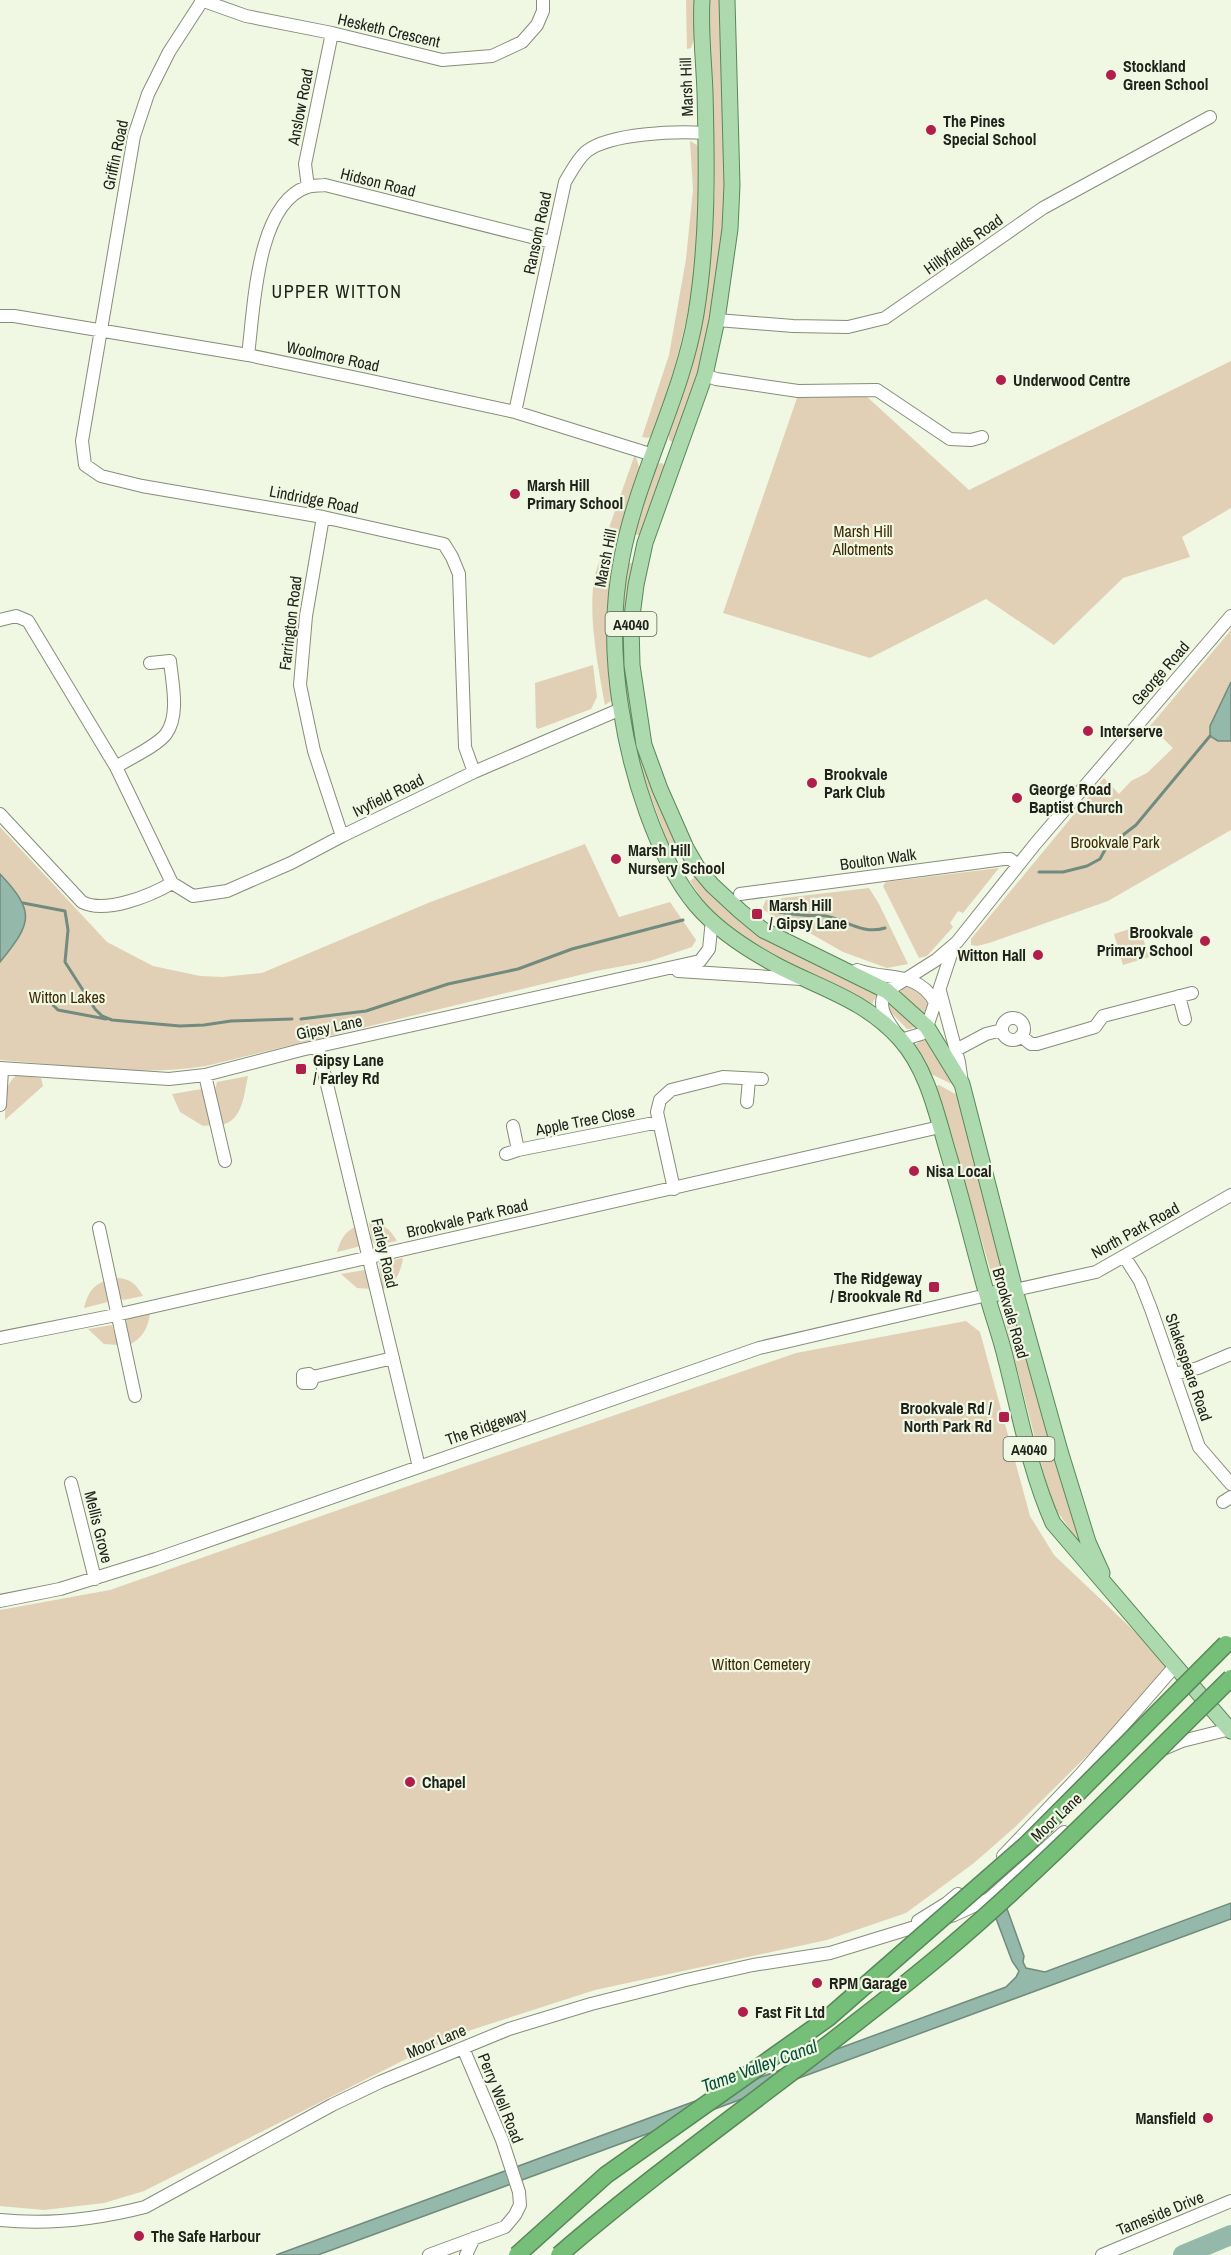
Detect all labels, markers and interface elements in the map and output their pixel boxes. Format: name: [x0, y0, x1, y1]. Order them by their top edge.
street label: Hesketh Crescent: [336, 8, 443, 53]
place label: Stockland Green School: [1123, 55, 1208, 95]
street label: Marsh Hill: [674, 57, 698, 117]
street label: Anslow Road: [282, 67, 318, 148]
marker: Stockland Green School: [1104, 68, 1118, 82]
place label: The Pines Special School: [943, 110, 1036, 150]
street label: Griffin Road: [97, 118, 133, 192]
marker: The Pines Special School: [924, 123, 938, 137]
street label: Hidson Road: [338, 162, 418, 202]
street label: Ransom Road: [518, 190, 556, 276]
street label: Hillyfields Road: [919, 209, 1007, 279]
district label: UPPER WITTON: [272, 279, 402, 304]
street label: Woolmore Road: [284, 335, 382, 377]
place label: Underwood Centre: [1013, 369, 1130, 391]
marker: Underwood Centre: [994, 373, 1008, 387]
place label: Marsh Hill Primary School: [527, 474, 623, 514]
street label: Lindridge Road: [268, 480, 360, 518]
marker: Marsh Hill Primary School: [508, 487, 522, 501]
park label: Marsh Hill Allotments: [831, 520, 894, 560]
street label: Marsh Hill: [589, 527, 621, 589]
street label: Farrington Road: [273, 575, 307, 671]
road number: A4040: [606, 612, 656, 636]
street label: George Road: [1126, 636, 1194, 710]
place label: Interserve: [1100, 720, 1163, 742]
marker: Interserve: [1081, 724, 1095, 738]
place label: Brookvale Park Club: [824, 763, 887, 803]
street label: Ivyfield Road: [349, 768, 427, 822]
marker: Brookvale Park Club: [805, 776, 819, 790]
place label: George Road Baptist Church: [1029, 778, 1123, 818]
marker: George Road Baptist Church: [1010, 791, 1024, 805]
park label: Brookvale Park: [1071, 831, 1160, 853]
place label: Marsh Hill Nursery School: [628, 839, 725, 879]
street label: Boulton Walk: [838, 843, 918, 875]
marker: Marsh Hill Nursery School: [609, 852, 623, 866]
place label: Marsh Hill / Gipsy Lane: [769, 894, 847, 934]
marker: Marsh Hill / Gipsy Lane: [750, 907, 764, 921]
place label: Brookvale Primary School: [1097, 921, 1193, 961]
marker: Brookvale Primary School: [1198, 934, 1212, 948]
place label: Witton Hall: [958, 944, 1026, 966]
marker: Witton Hall: [1031, 948, 1045, 962]
park label: Witton Lakes: [29, 986, 105, 1008]
street label: Gipsy Lane: [294, 1009, 364, 1045]
place label: Gipsy Lane / Farley Rd: [313, 1049, 384, 1089]
marker: Gipsy Lane / Farley Rd: [294, 1062, 308, 1076]
street label: Apple Tree Close: [533, 1100, 637, 1141]
place label: Nisa Local: [926, 1160, 992, 1182]
marker: Nisa Local: [907, 1164, 921, 1178]
street label: Brookvale Park Road: [404, 1193, 530, 1243]
street label: North Park Road: [1087, 1197, 1183, 1263]
street label: Farley Road: [366, 1216, 404, 1290]
street label: Brookvale Road: [988, 1265, 1034, 1361]
place label: The Ridgeway / Brookvale Rd: [830, 1267, 923, 1307]
marker: The Ridgeway / Brookvale Rd: [927, 1280, 941, 1294]
street label: Shakespeare Road: [1160, 1310, 1218, 1424]
place label: Brookvale Rd / North Park Rd: [900, 1397, 992, 1437]
street label: The Ridgeway: [442, 1402, 530, 1450]
marker: Brookvale Rd / North Park Rd: [997, 1410, 1011, 1424]
road number: A4040: [1004, 1437, 1054, 1461]
street label: Mellis Grove: [79, 1489, 119, 1565]
park label: Witton Cemetery: [712, 1653, 811, 1675]
place label: Chapel: [422, 1771, 466, 1793]
marker: Chapel: [403, 1775, 417, 1789]
street label: Moor Lane: [1026, 1788, 1086, 1846]
place label: RPM Garage: [829, 1972, 907, 1994]
marker: RPM Garage: [810, 1976, 824, 1990]
place label: Fast Fit Ltd: [755, 2001, 825, 2023]
marker: Fast Fit Ltd: [736, 2005, 750, 2019]
street label: Moor Lane: [403, 2019, 469, 2063]
water label: Tame Valley Canal: [698, 2033, 821, 2098]
street label: Perry Well Road: [473, 2050, 529, 2146]
place label: Mansfield: [1135, 2107, 1196, 2129]
marker: Mansfield: [1201, 2111, 1215, 2125]
street label: Tameside Drive: [1113, 2186, 1207, 2240]
place label: The Safe Harbour: [151, 2225, 261, 2247]
marker: The Safe Harbour: [132, 2229, 146, 2243]

